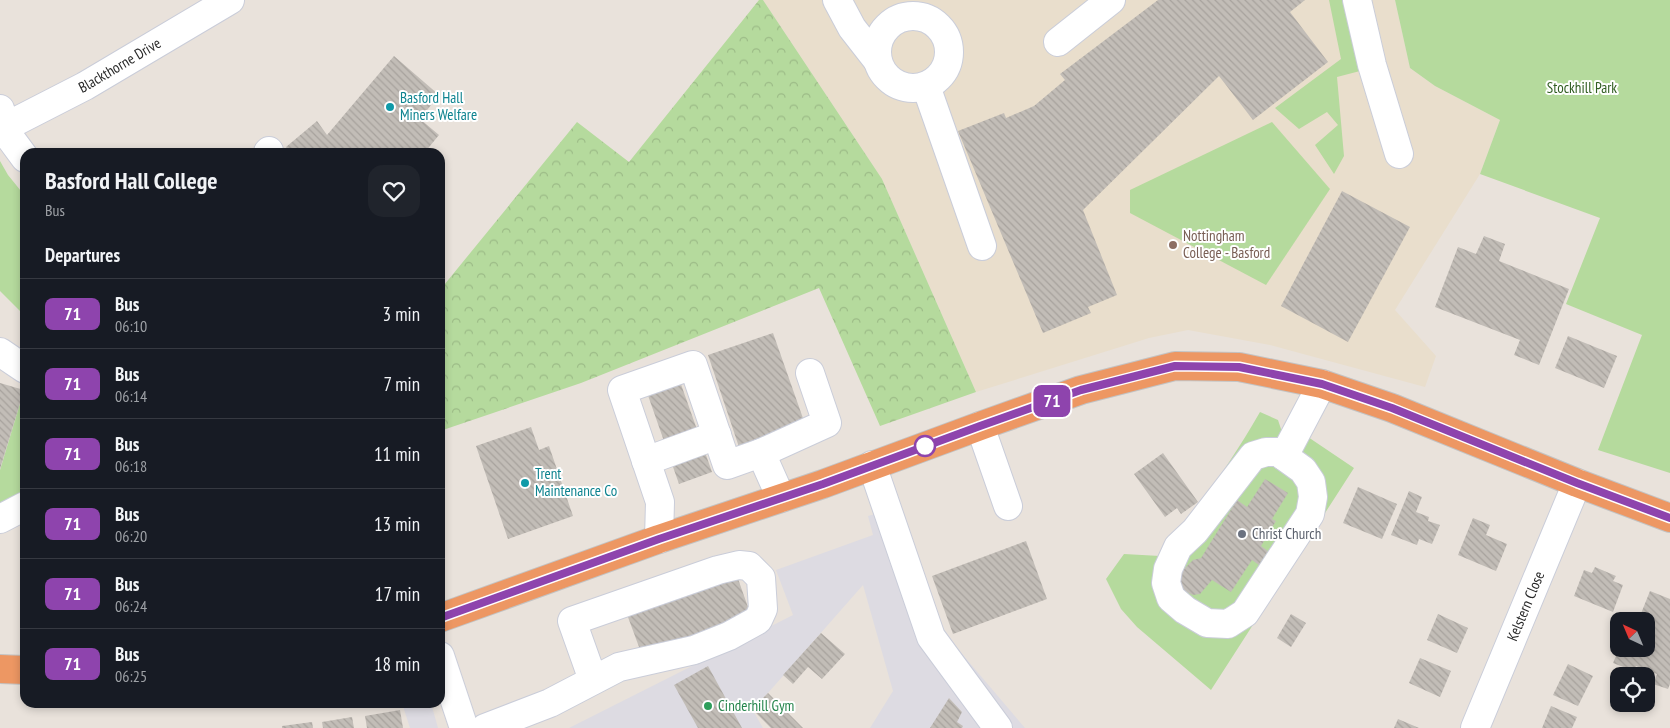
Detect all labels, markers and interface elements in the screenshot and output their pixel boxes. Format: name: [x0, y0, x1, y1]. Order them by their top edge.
street label: Blackthorne Drive: [75, 33, 164, 97]
park label: Stockhill Park: [1547, 78, 1617, 97]
place label: Basford Hall Miners Welfare: [400, 88, 477, 124]
marker: Basford Hall Miners Welfare: [384, 101, 396, 113]
text: Basford Hall College: [45, 165, 218, 196]
button: heart: [368, 165, 420, 217]
text: Bus: [45, 200, 65, 220]
place label: Nottingham College - Basford: [1183, 226, 1270, 262]
marker: Nottingham College - Basford: [1167, 239, 1179, 251]
text: Departures: [45, 243, 120, 267]
text: Bus: [115, 292, 139, 316]
text: 71: [64, 302, 81, 325]
text: 3 min: [383, 302, 420, 326]
text: 06:10: [115, 316, 147, 336]
text: Bus: [115, 362, 139, 386]
text: 71: [64, 372, 81, 395]
text: 7 min: [383, 372, 420, 396]
line badge: 71: [1030, 385, 1074, 417]
text: 06:14: [115, 386, 147, 406]
text: 71: [1043, 389, 1061, 412]
text: Bus: [115, 432, 139, 456]
unlabelled marker: [914, 435, 936, 457]
text: 71: [64, 442, 81, 465]
text: 11 min: [374, 442, 420, 466]
text: 06:18: [115, 456, 147, 476]
place label: Trent Maintenance Co: [535, 464, 617, 500]
marker: Trent Maintenance Co: [519, 477, 531, 489]
text: Bus: [115, 502, 139, 526]
text: 71: [64, 512, 81, 535]
text: 13 min: [374, 512, 420, 536]
place label: Christ Church: [1252, 524, 1321, 543]
text: 06:20: [115, 526, 147, 546]
marker: Christ Church: [1236, 528, 1248, 540]
street label: Kelstern Close: [1502, 568, 1548, 644]
text: Bus: [115, 572, 139, 596]
text: 71: [64, 582, 81, 605]
text: 17 min: [375, 582, 420, 606]
text: 06:24: [115, 596, 147, 616]
north arrow: [1610, 612, 1655, 658]
map controls: [1610, 612, 1655, 712]
text: Bus: [115, 642, 139, 666]
text: 71: [64, 652, 81, 675]
text: 18 min: [374, 652, 420, 676]
text: 06:25: [115, 666, 147, 686]
button: locate: [1610, 667, 1655, 712]
place label: Cinderhill Gym: [718, 696, 794, 715]
marker: Cinderhill Gym: [702, 700, 714, 712]

